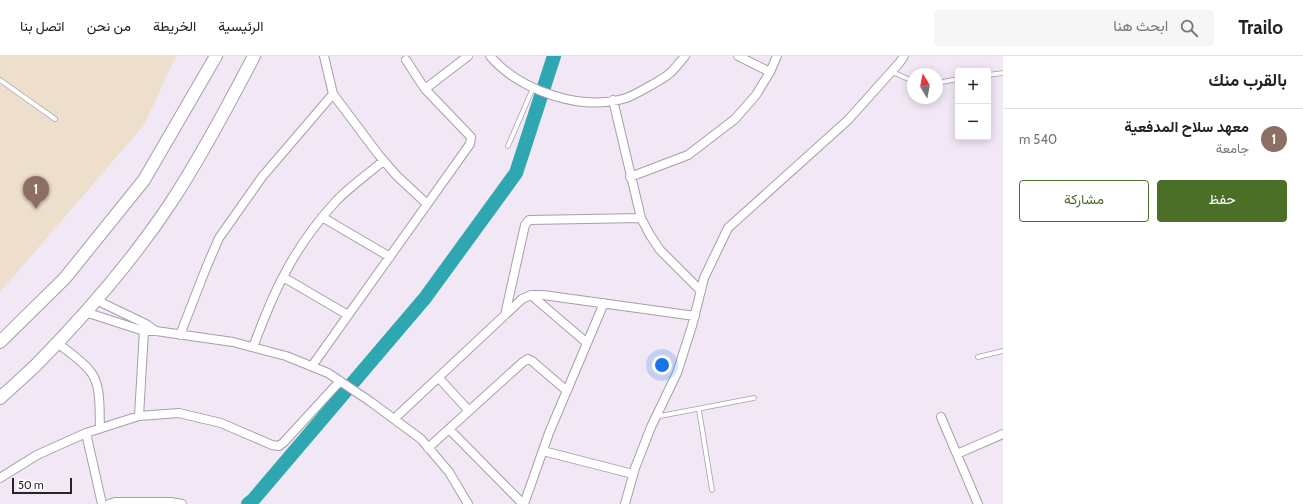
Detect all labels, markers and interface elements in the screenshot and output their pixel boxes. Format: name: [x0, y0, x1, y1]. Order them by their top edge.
search box: [934, 10, 1214, 46]
text: Trailo: [1238, 16, 1283, 39]
text: اتصل بنا: [20, 17, 65, 35]
text: من نحن: [87, 17, 131, 35]
text: الخريطة: [153, 17, 196, 35]
text: الرئيسية: [218, 17, 264, 35]
text: ابحث هنا: [1113, 17, 1168, 35]
icon: search: [1178, 17, 1200, 39]
north arrow: [907, 68, 943, 104]
map controls: [955, 68, 991, 140]
button: +: [955, 68, 991, 104]
text: بالقرب منك: [1209, 70, 1287, 90]
button: −: [955, 104, 991, 140]
text: معهد سلاح المدفعية: [1124, 118, 1249, 136]
text: 540 m: [1019, 131, 1057, 147]
text: 1: [1272, 131, 1276, 147]
text: جامعة: [1216, 140, 1249, 156]
pin: 1: [23, 176, 49, 209]
button: مشاركة: [1019, 180, 1149, 222]
button: حفظ: [1157, 180, 1287, 222]
your location: [652, 355, 672, 375]
scale bar: [12, 476, 72, 495]
text: 50 m: [18, 478, 44, 492]

